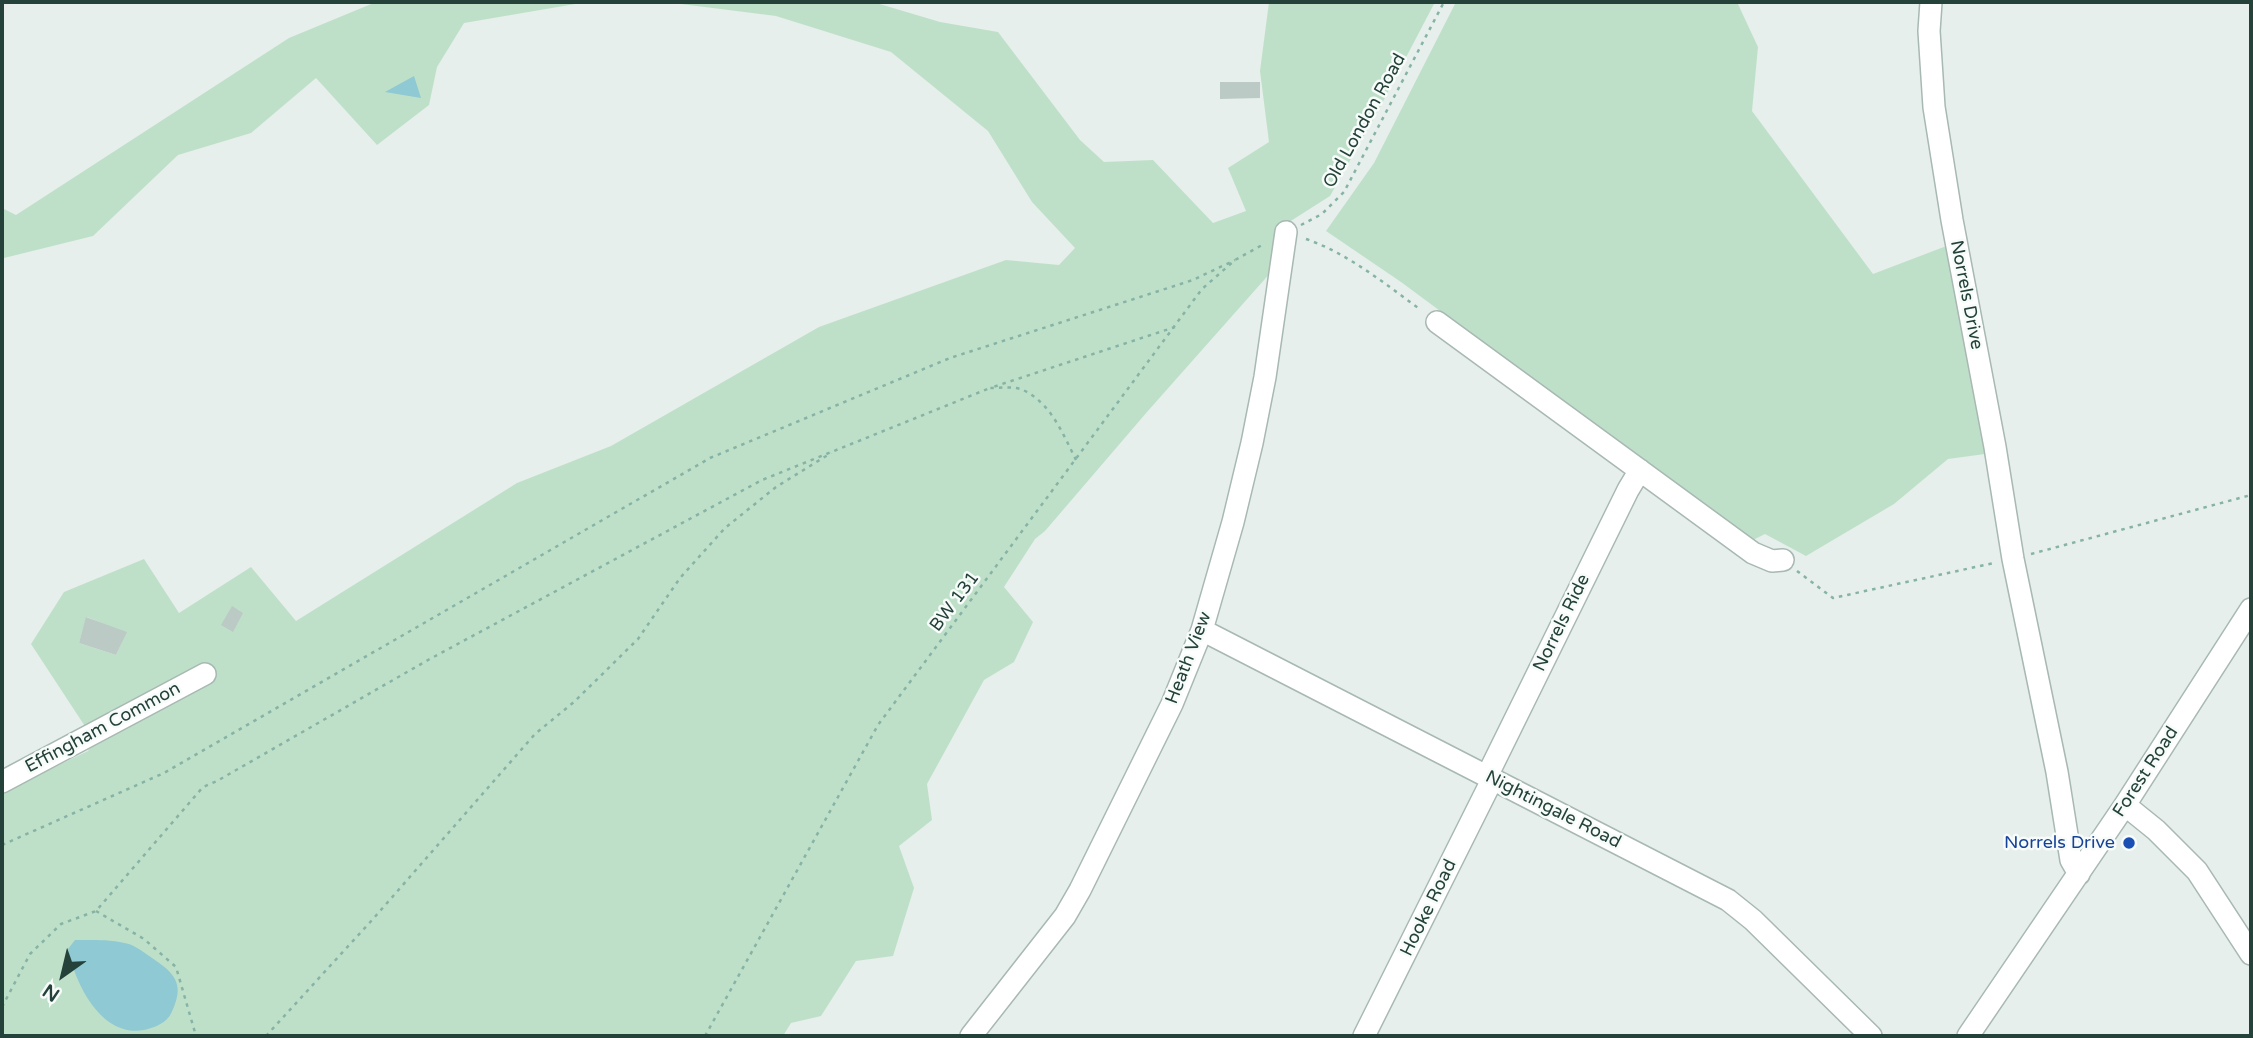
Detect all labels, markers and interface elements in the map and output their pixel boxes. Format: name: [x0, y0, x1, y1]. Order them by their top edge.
street label: Old London Road: [1319, 50, 1411, 192]
street label: Norrels Drive: [1945, 238, 1987, 352]
street label: BW 131: [926, 568, 984, 636]
street label: Norrels Ride: [1529, 571, 1595, 675]
street label: Heath View: [1162, 609, 1216, 707]
street label: Effingham Common: [22, 678, 184, 778]
street label: Forest Road: [2109, 723, 2183, 821]
street label: Nightingale Road: [1482, 767, 1624, 853]
place label: Norrels Drive: [2004, 832, 2115, 854]
marker: Norrels Drive: [2121, 835, 2137, 851]
street label: Hooke Road: [1396, 856, 1462, 960]
north arrow: [28, 940, 98, 1010]
text: N: [39, 979, 64, 1006]

